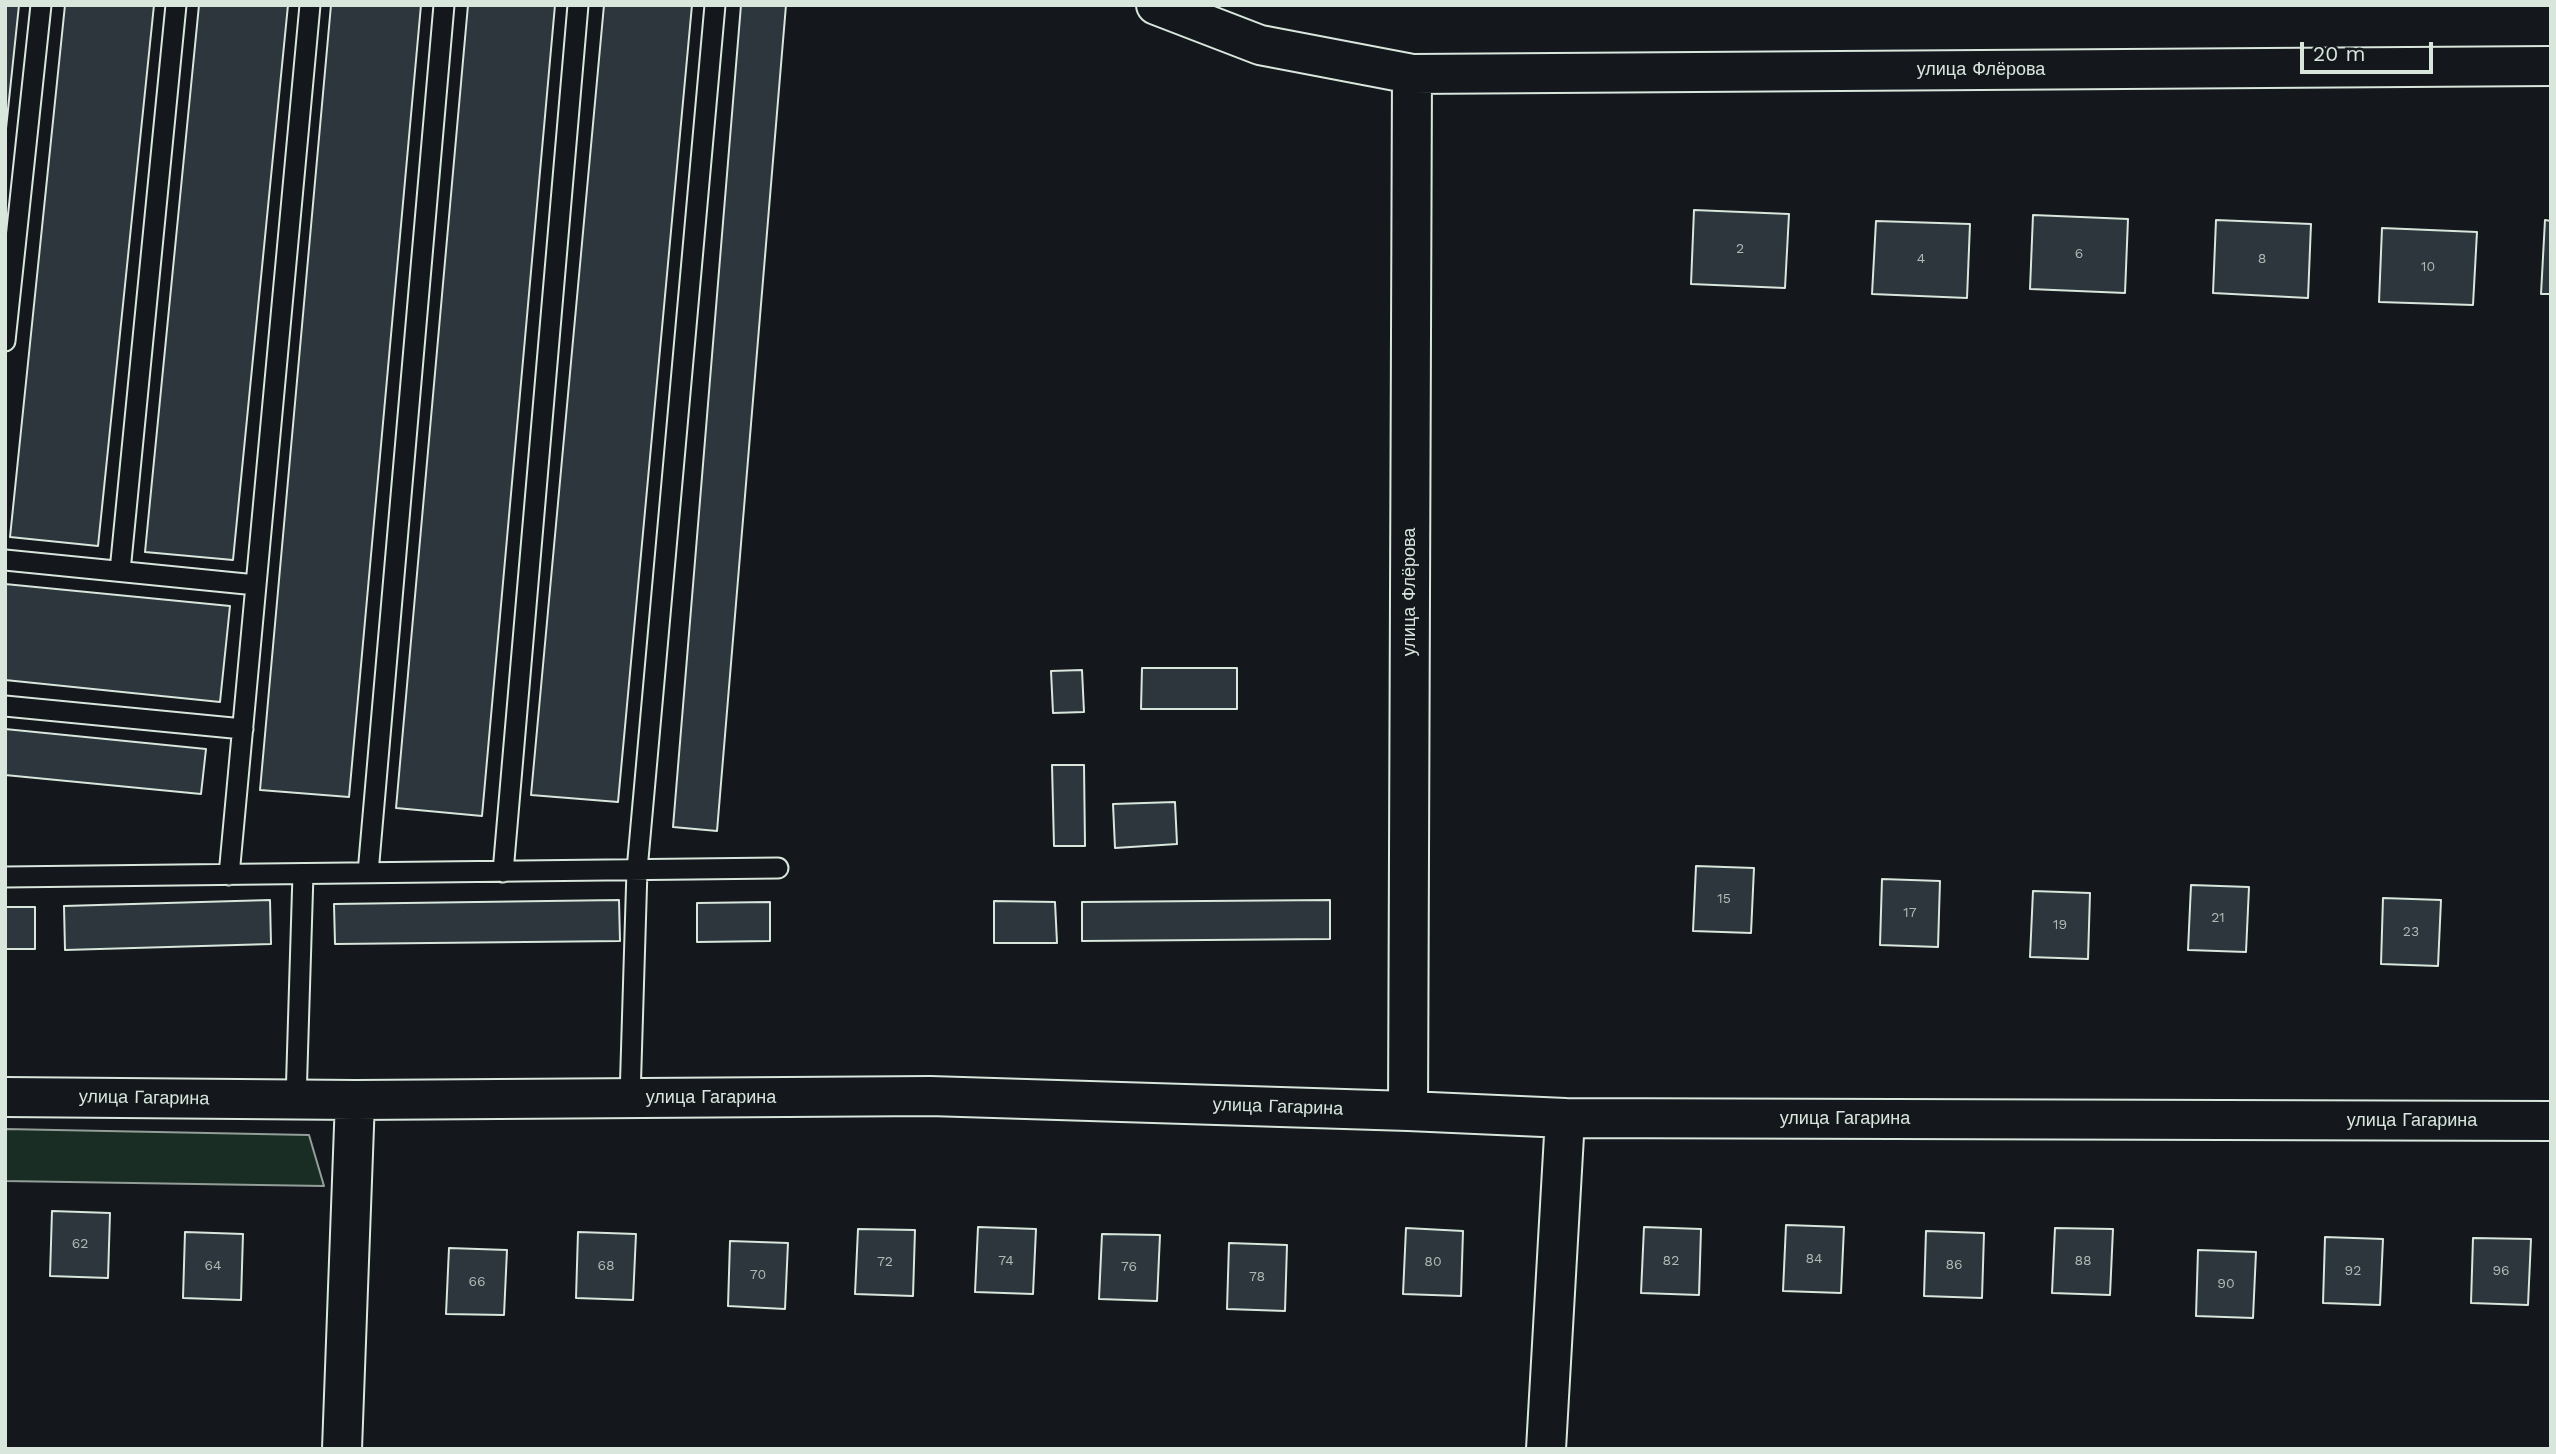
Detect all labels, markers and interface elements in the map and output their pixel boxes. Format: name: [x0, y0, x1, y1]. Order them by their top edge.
scale bar: [2304, 28, 2437, 72]
text: 20 m: [2313, 41, 2365, 66]
street label: улица Флёрова: [1917, 59, 2045, 81]
house number: 2: [1736, 241, 1744, 257]
house number: 6: [2075, 246, 2083, 262]
house number: 4: [1917, 251, 1925, 267]
house number: 8: [2258, 251, 2266, 267]
house number: 10: [2421, 259, 2435, 275]
street label: улица Флёрова: [1399, 528, 1421, 656]
house number: 15: [1717, 891, 1731, 907]
house number: 17: [1903, 905, 1917, 921]
house number: 21: [2211, 910, 2225, 926]
house number: 19: [2053, 917, 2067, 933]
house number: 23: [2403, 924, 2419, 940]
street label: улица Гагарина: [79, 1086, 209, 1110]
street label: улица Гагарина: [646, 1087, 776, 1109]
street label: улица Гагарина: [1212, 1094, 1344, 1120]
street label: улица Гагарина: [1780, 1108, 1910, 1130]
street label: улица Гагарина: [2347, 1110, 2477, 1132]
house number: 62: [72, 1236, 88, 1252]
house number: 84: [1805, 1251, 1823, 1267]
house number: 74: [998, 1253, 1014, 1269]
house number: 82: [1663, 1253, 1679, 1269]
house number: 88: [2074, 1253, 2092, 1269]
house number: 72: [877, 1254, 893, 1270]
house number: 80: [1424, 1254, 1442, 1270]
house number: 86: [1945, 1257, 1963, 1273]
house number: 64: [204, 1258, 222, 1274]
house number: 68: [597, 1258, 615, 1274]
house number: 76: [1121, 1259, 1137, 1275]
house number: 92: [2345, 1263, 2361, 1279]
house number: 96: [2492, 1263, 2510, 1279]
house number: 70: [750, 1267, 766, 1283]
house number: 78: [1249, 1269, 1265, 1285]
house number: 66: [468, 1274, 486, 1290]
house number: 90: [2217, 1276, 2235, 1292]

